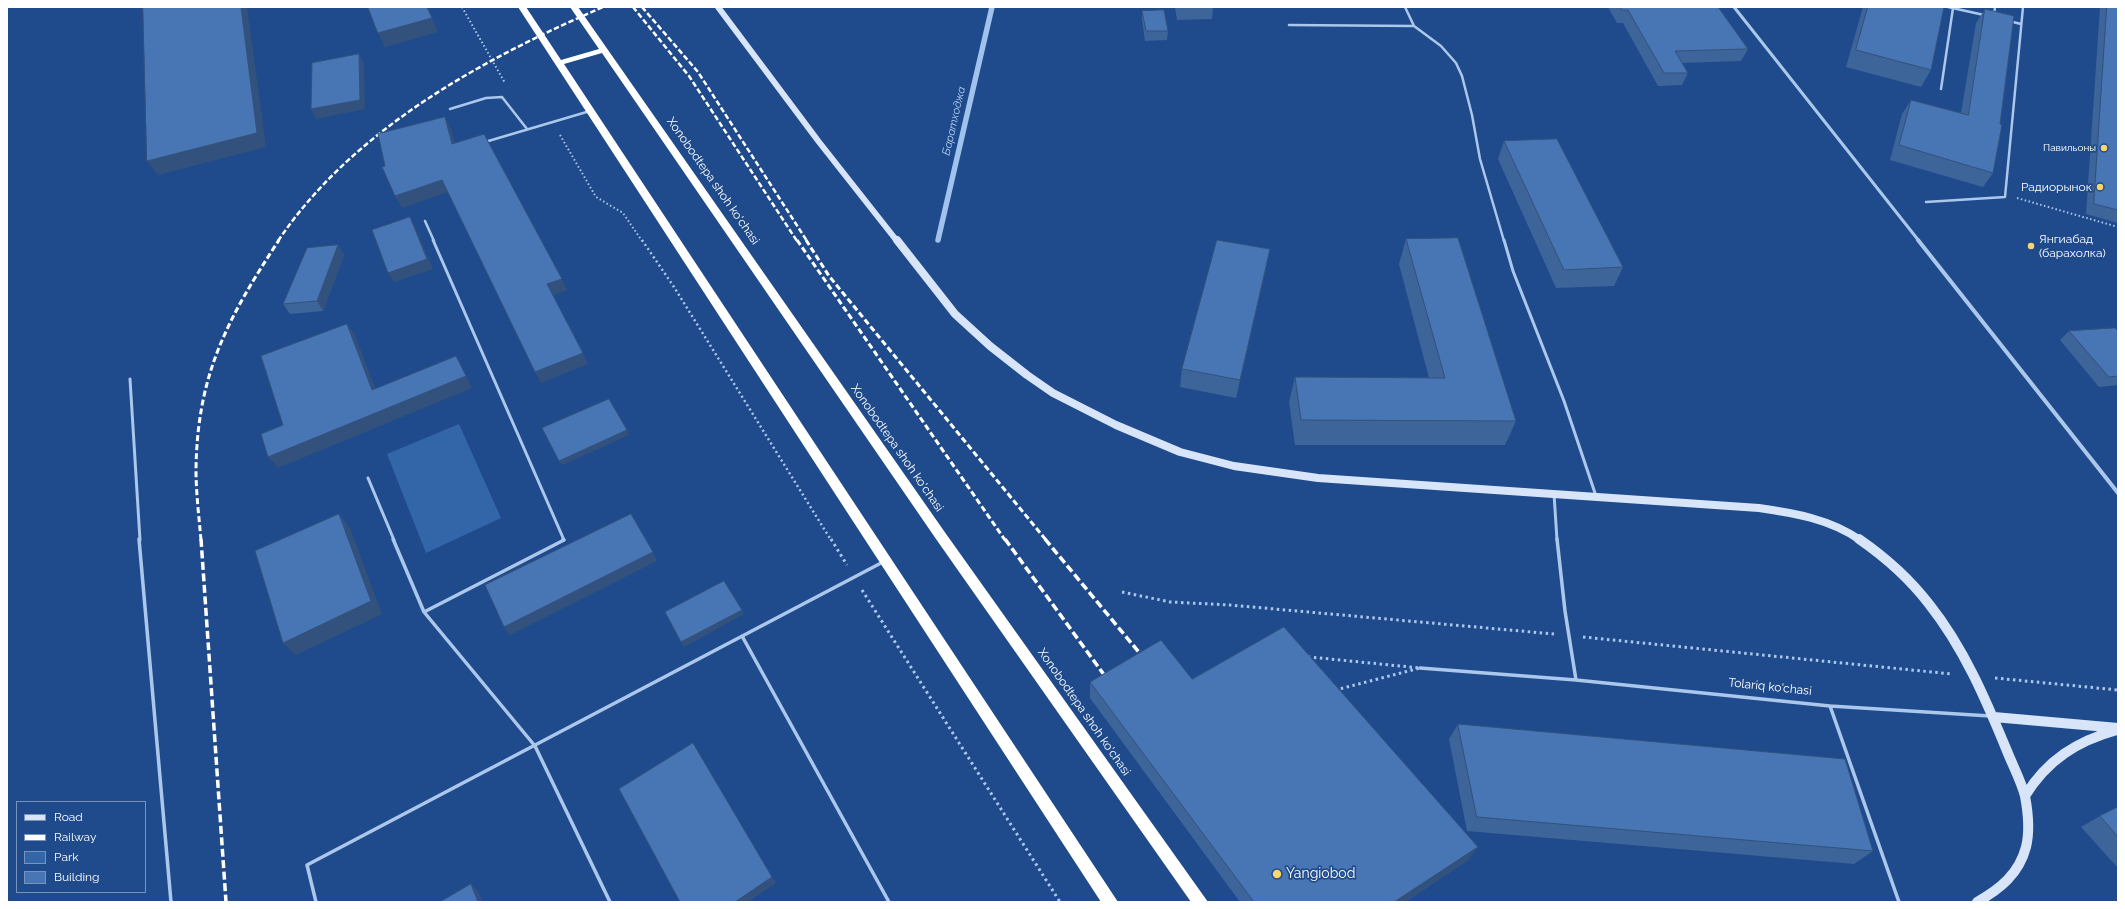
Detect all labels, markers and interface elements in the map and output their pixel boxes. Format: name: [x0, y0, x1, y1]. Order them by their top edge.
water label: Баратходжа: [940, 85, 968, 157]
street label: Xonobodtepa shoh ko'chasi: [664, 115, 762, 247]
place label: Павильоны: [2043, 142, 2096, 154]
marker: Павильоны: [2099, 143, 2109, 153]
place label: Радиорынок: [2021, 180, 2092, 194]
marker: Радиорынок: [2095, 182, 2105, 192]
place label: Янгиабад (барахолка): [2039, 232, 2106, 260]
marker: Янгиабад (барахолка): [2026, 241, 2036, 251]
street label: Xonobodtepa shoh ko'chasi: [848, 382, 946, 514]
street label: Xonobodtepa shoh ko'chasi: [1035, 646, 1133, 778]
street label: Tolariq ko'chasi: [1728, 675, 1812, 699]
legend: [16, 801, 146, 893]
text: Road: [54, 810, 83, 824]
text: Railway: [54, 830, 96, 844]
text: Park: [54, 850, 79, 864]
place label: Yangiobod: [1286, 866, 1355, 882]
marker: Yangiobod: [1271, 868, 1283, 880]
text: Building: [54, 870, 100, 884]

